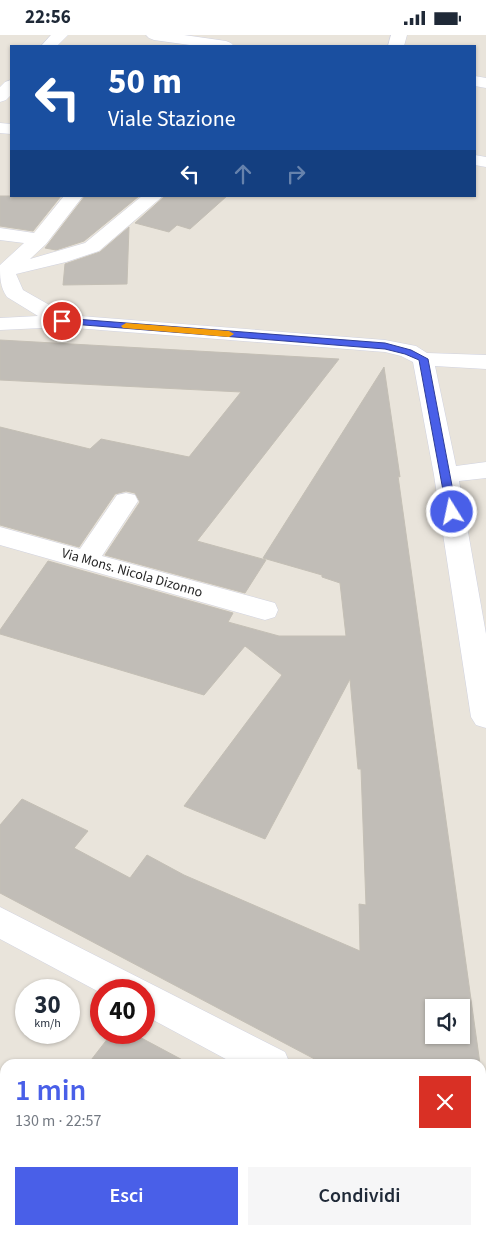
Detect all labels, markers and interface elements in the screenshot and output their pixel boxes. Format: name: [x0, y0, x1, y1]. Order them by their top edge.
text: 22:56: [25, 4, 71, 31]
text: 50 m: [108, 57, 182, 107]
icon: left: [25, 65, 90, 130]
text: Viale Stazione: [108, 103, 236, 135]
icon: left: [176, 160, 204, 188]
icon: ahead: [229, 160, 257, 188]
icon: right: [282, 160, 310, 188]
pin: [41, 300, 83, 342]
icon: arrive: [48, 307, 76, 335]
position arrow: [425, 485, 477, 537]
street label: Via Mons. Nicola Dizonno: [59, 543, 205, 603]
speed limit sign: 40: [90, 979, 155, 1044]
text: 30: [34, 987, 61, 1023]
map controls: [425, 999, 470, 1044]
button: sound: [425, 999, 470, 1044]
text: km/h: [34, 1015, 61, 1032]
text: 1 min: [15, 1069, 86, 1112]
button: close: [419, 1076, 471, 1128]
text: 130 m · 22:57: [15, 1110, 102, 1132]
button: Esci: [15, 1167, 238, 1225]
button: Condividi: [248, 1167, 471, 1225]

